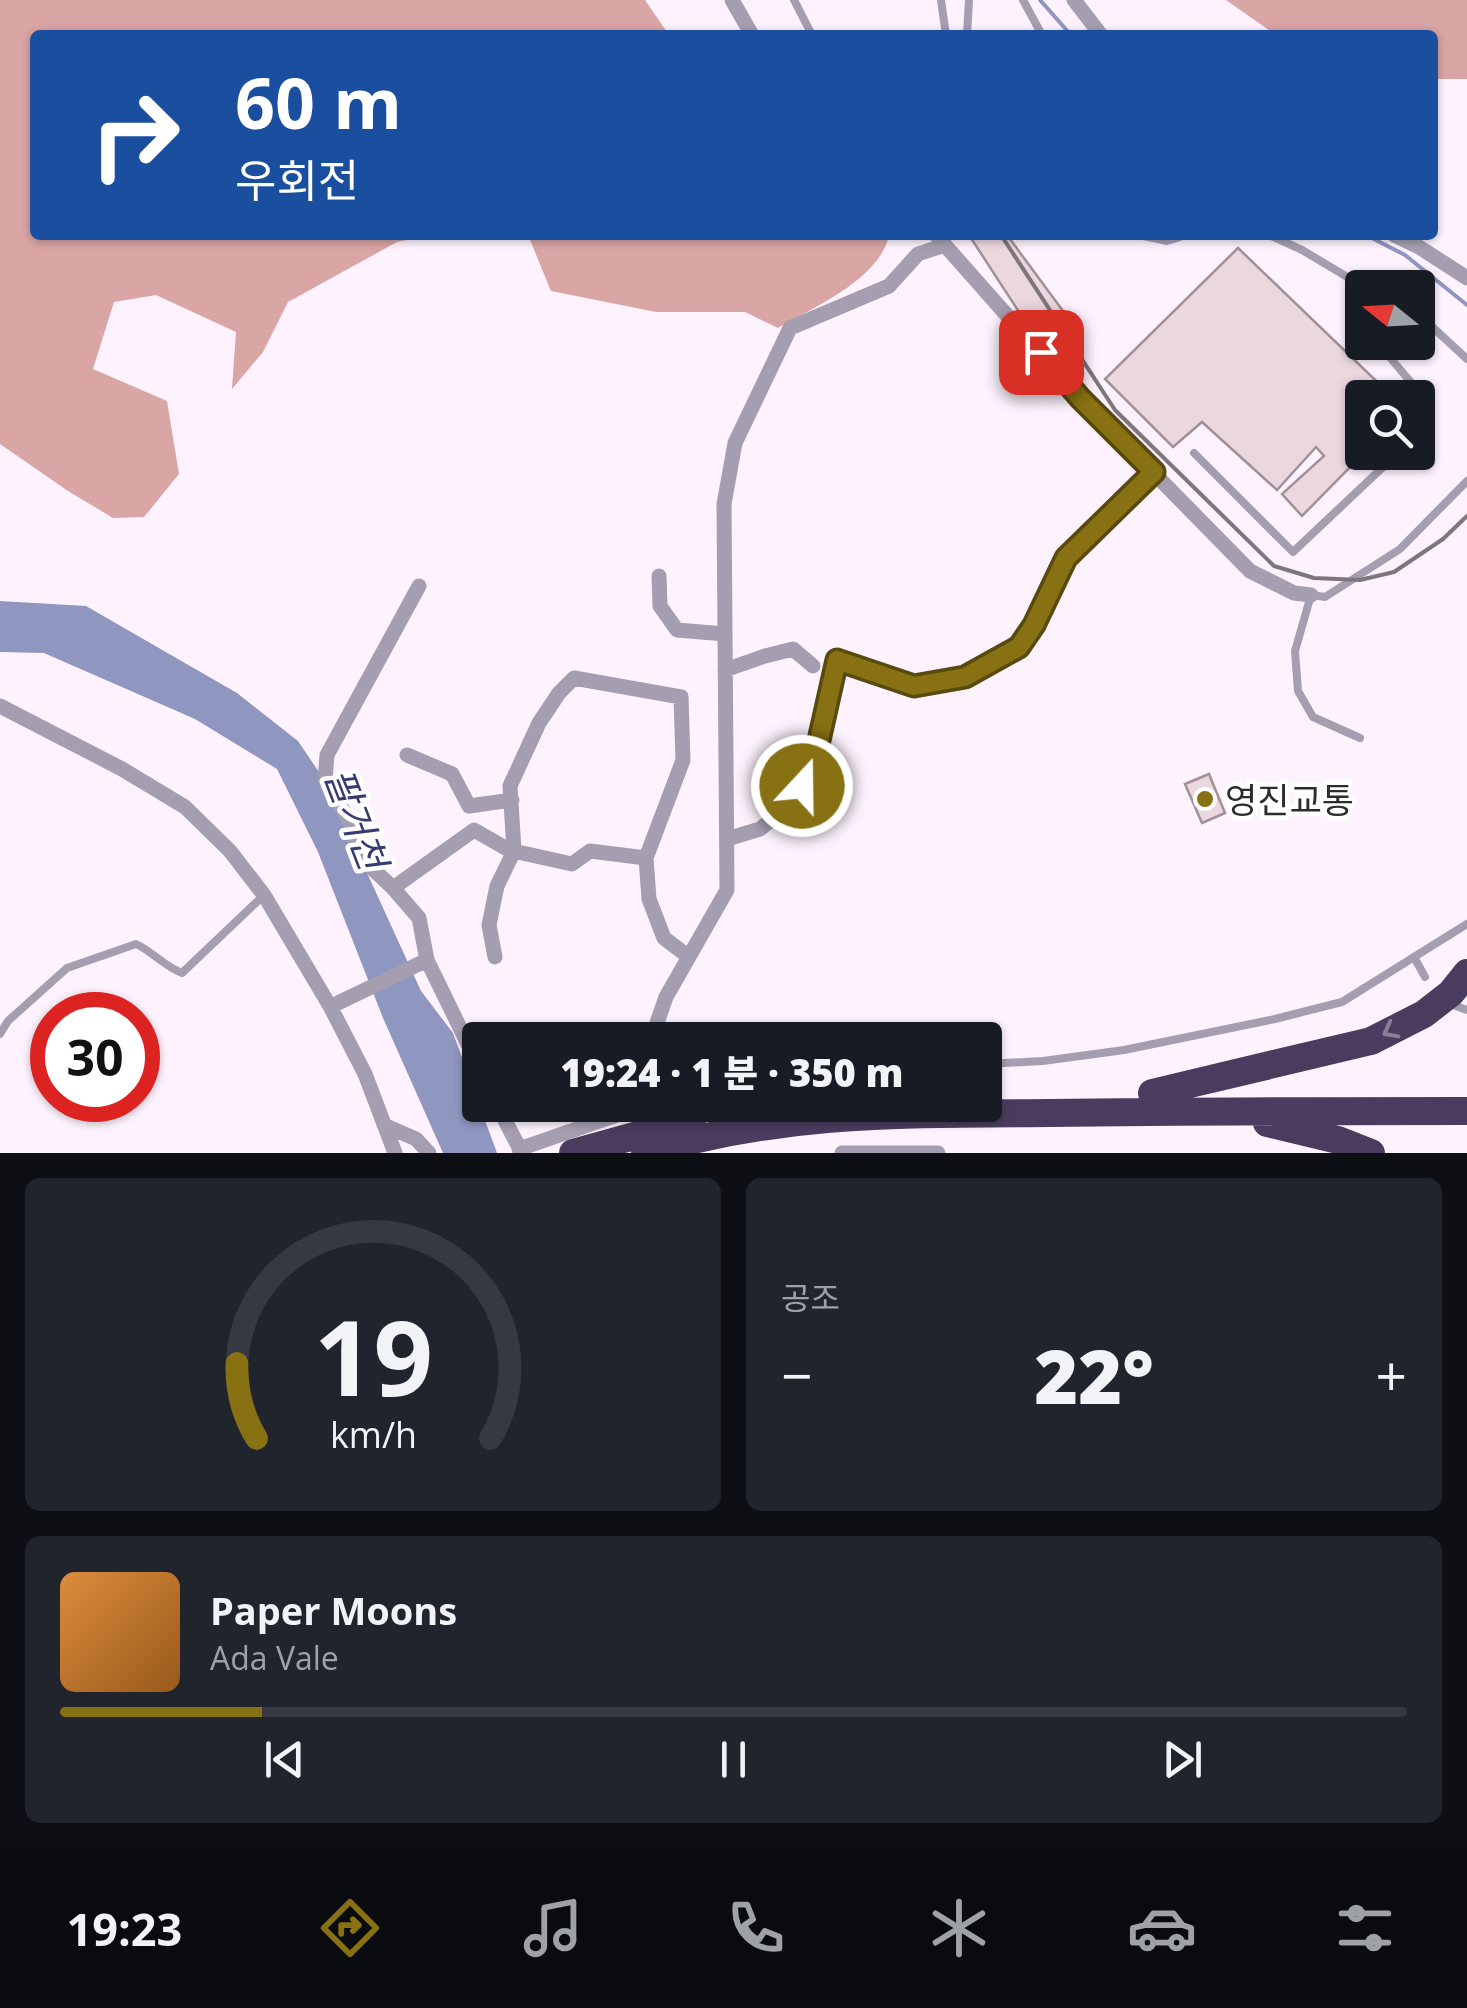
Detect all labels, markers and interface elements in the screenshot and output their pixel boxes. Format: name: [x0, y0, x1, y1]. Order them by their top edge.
text: 60 m: [235, 54, 402, 150]
icon: right: [70, 70, 200, 200]
text: 우회전: [235, 149, 359, 210]
north arrow: [1345, 270, 1435, 360]
map controls: [1345, 270, 1435, 470]
pin: [999, 310, 1084, 395]
icon: arrive: [1014, 325, 1069, 380]
button: search: [1345, 380, 1435, 470]
position arrow: [750, 734, 854, 838]
water label: 팔거천: [314, 760, 402, 880]
place label: 영진교통: [1225, 776, 1354, 823]
marker: 영진교통: [1194, 788, 1216, 810]
speed limit sign: 30: [30, 992, 160, 1122]
one-way arrow: [1382, 1019, 1401, 1038]
text: 19:24 · 1 분 · 350 m: [560, 1046, 904, 1098]
text: 공조: [781, 1276, 840, 1319]
text: 19: [314, 1285, 432, 1426]
text: 22°: [1034, 1324, 1154, 1426]
text: −: [781, 1337, 812, 1412]
text: +: [1376, 1337, 1407, 1412]
text: km/h: [330, 1410, 416, 1458]
text: Paper Moons: [210, 1584, 457, 1636]
text: Ada Vale: [210, 1636, 339, 1679]
icon: previous: [257, 1732, 312, 1787]
icon: pause: [706, 1732, 761, 1787]
icon: next: [1155, 1732, 1210, 1787]
icon: directions: [315, 1893, 385, 1963]
icon: music: [518, 1893, 588, 1963]
icon: phone: [721, 1893, 791, 1963]
icon: climate: [924, 1893, 994, 1963]
icon: car: [1127, 1893, 1197, 1963]
icon: filters: [1330, 1893, 1400, 1963]
text: 19:23: [67, 1898, 182, 1959]

